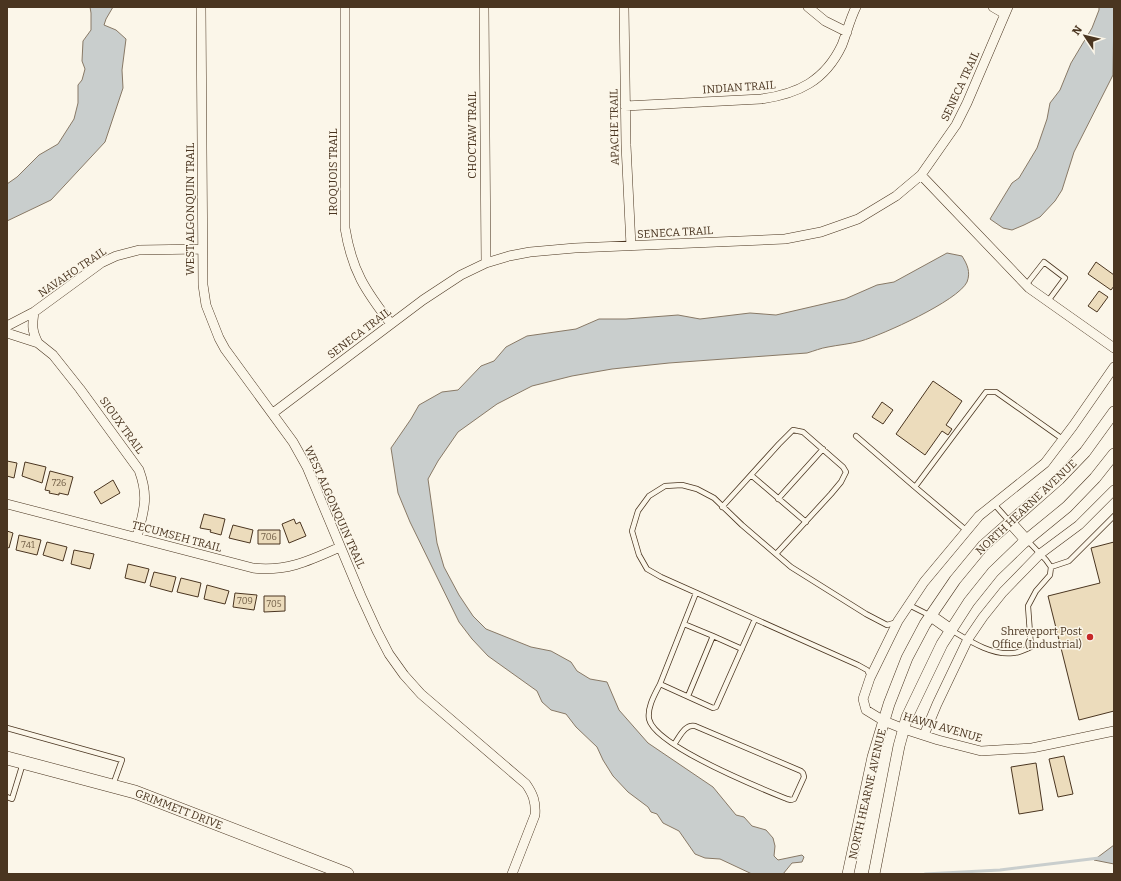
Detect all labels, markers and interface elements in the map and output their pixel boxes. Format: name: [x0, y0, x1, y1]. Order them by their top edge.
north arrow: [1065, 16, 1105, 56]
text: N: [1069, 23, 1085, 38]
street label: SENECA TRAIL: [939, 49, 982, 123]
street label: INDIAN TRAIL: [702, 78, 776, 97]
street label: APACHE TRAIL: [607, 89, 622, 165]
street label: CHOCTAW TRAIL: [466, 91, 479, 179]
street label: IROQUOIS TRAIL: [327, 128, 340, 216]
street label: WEST ALGONQUIN TRAIL: [184, 143, 197, 275]
street label: SENECA TRAIL: [637, 224, 713, 241]
street label: NAVAHO TRAIL: [36, 245, 109, 300]
street label: SENECA TRAIL: [325, 305, 394, 361]
street label: SIOUX TRAIL: [97, 394, 146, 456]
street label: WEST ALGONQUIN TRAIL: [302, 444, 367, 571]
street label: NORTH HEARNE AVENUE: [973, 457, 1080, 558]
house number: 726: [52, 478, 66, 488]
street label: TECUMSEH TRAIL: [130, 518, 223, 555]
house number: 706: [261, 532, 277, 542]
house number: 741: [21, 540, 35, 550]
house number: 709: [237, 596, 253, 606]
house number: 705: [267, 599, 282, 609]
place label: Shreveport Post Office (Industrial): [992, 625, 1082, 651]
marker: Shreveport Post Office (Industrial): [1085, 632, 1095, 642]
street label: HAWN AVENUE: [902, 710, 984, 745]
street label: NORTH HEARNE AVENUE: [846, 727, 889, 861]
street label: GRIMMETT DRIVE: [133, 787, 225, 832]

